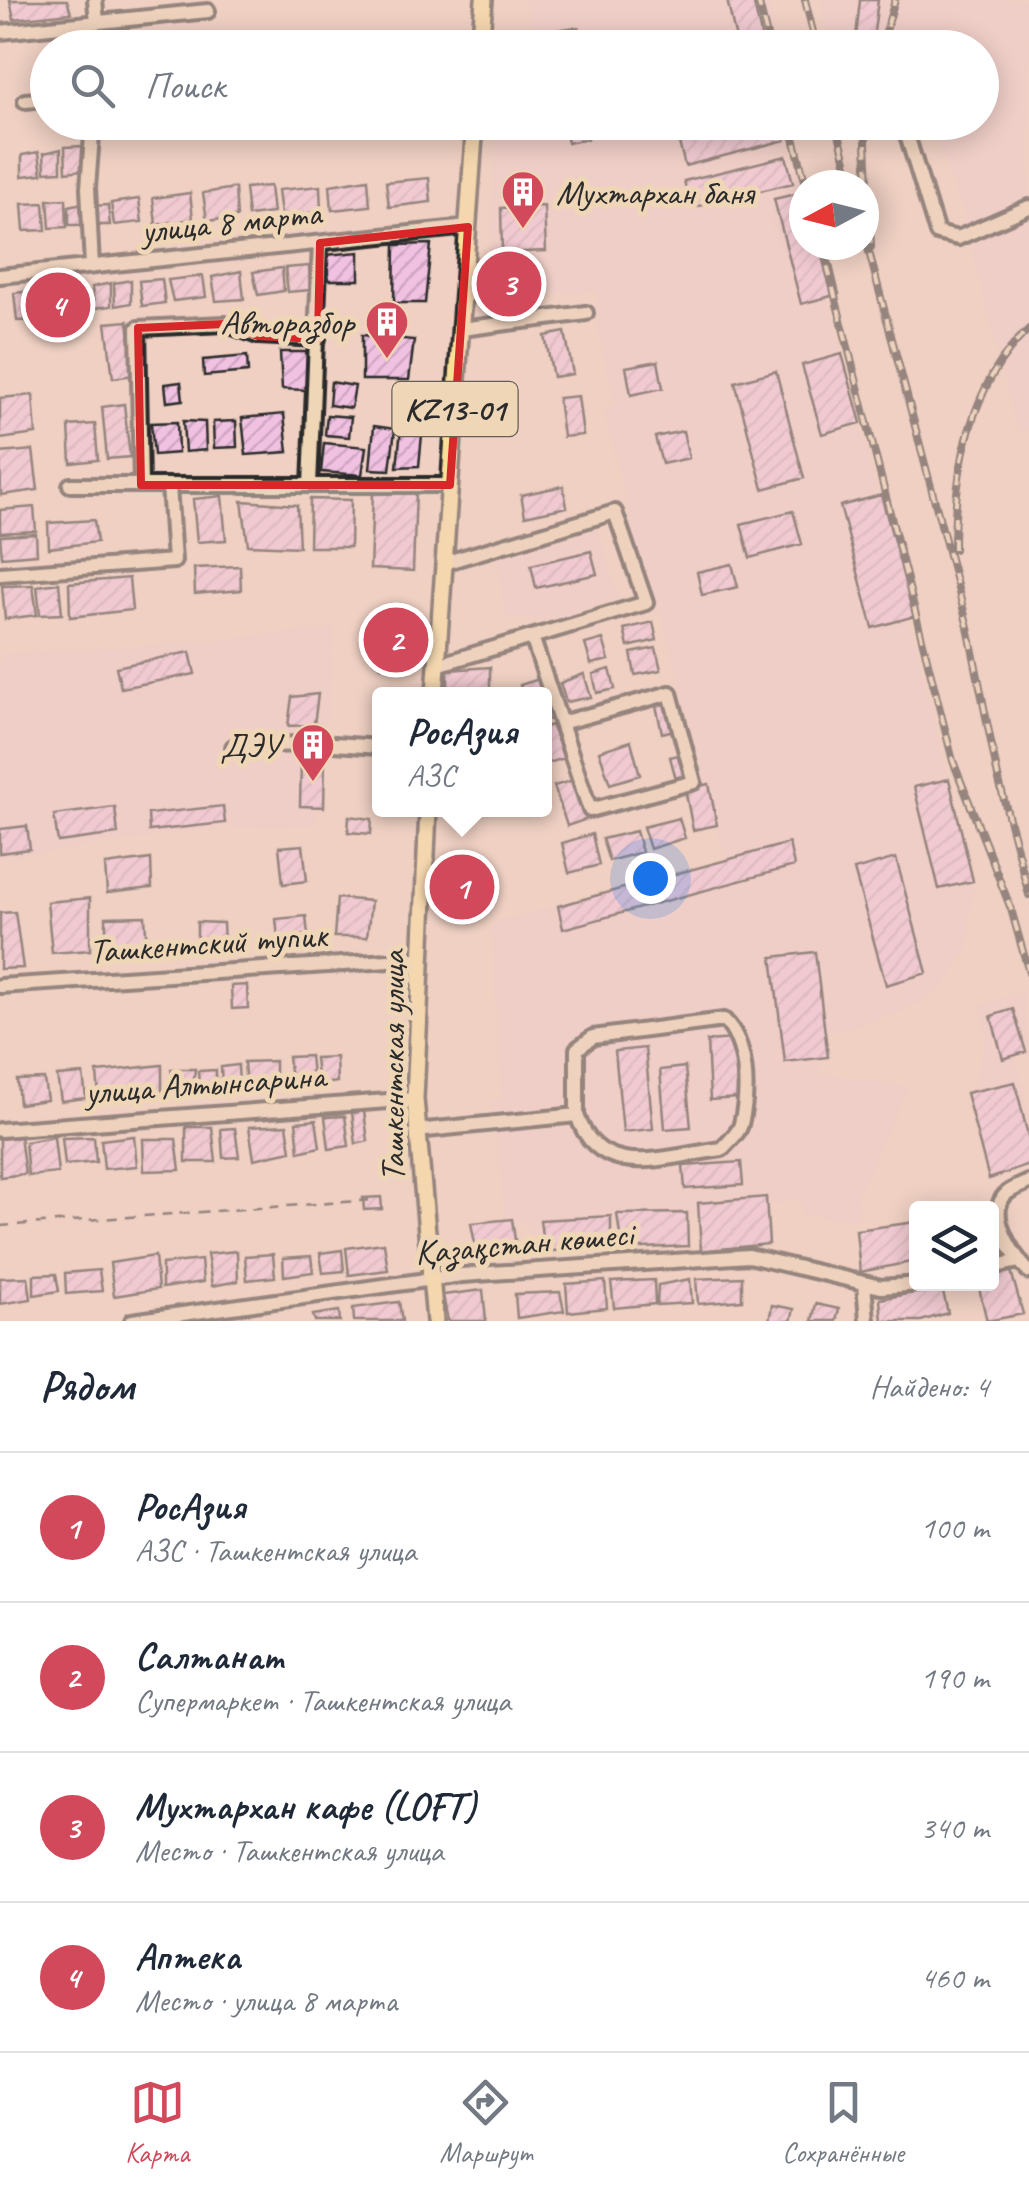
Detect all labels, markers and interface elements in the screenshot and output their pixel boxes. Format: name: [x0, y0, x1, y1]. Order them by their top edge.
search box: [30, 30, 999, 140]
icon: search: [65, 58, 120, 113]
text: Поиск: [145, 62, 225, 109]
building icon: Мухтархан баня: [500, 169, 546, 230]
place label: Мухтархан баня: [556, 170, 756, 215]
north arrow: [789, 170, 879, 260]
street label: улица 8 марта: [137, 190, 325, 254]
pin: 3: [476, 246, 542, 322]
pin: 4: [26, 268, 90, 342]
building icon: Авторазбор: [364, 299, 410, 360]
place label: Авторазбор: [220, 300, 357, 345]
road number: KZ13-01: [392, 382, 518, 436]
pin: 2: [364, 602, 428, 678]
popup: [372, 687, 552, 817]
text: РосАзия: [407, 708, 517, 755]
building icon: ДЭУ: [290, 722, 336, 783]
place label: ДЭУ: [220, 723, 285, 768]
text: АЗС: [407, 755, 455, 796]
pin: 1: [430, 850, 494, 924]
your location: [625, 853, 676, 904]
street label: Ташкентский тупик: [88, 912, 331, 974]
street label: Ташкентская улица: [370, 948, 415, 1182]
street label: улица Алтынсарина: [82, 1053, 329, 1115]
map controls: [909, 1201, 999, 1291]
button: layers: [909, 1201, 999, 1291]
street label: Қазақстан көшесі: [413, 1211, 639, 1275]
text: Рядом: [40, 1360, 134, 1413]
text: Найдено: 4: [870, 1366, 989, 1407]
text: РосАзия: [135, 1483, 245, 1530]
text: 1: [65, 1507, 80, 1548]
text: 100 m: [920, 1507, 989, 1548]
text: АЗС · Ташкентская улица: [135, 1530, 416, 1571]
text: Салтанат: [135, 1633, 283, 1680]
text: 2: [65, 1657, 80, 1698]
text: 190 m: [920, 1657, 989, 1698]
text: Супермаркет · Ташкентская улица: [135, 1680, 511, 1721]
text: Мухтархан кафе (LOFT): [135, 1783, 476, 1830]
text: 3: [65, 1807, 80, 1848]
text: 340 m: [920, 1807, 989, 1848]
text: Место · Ташкентская улица: [135, 1830, 444, 1871]
text: Аптека: [135, 1933, 240, 1980]
text: 4: [65, 1957, 80, 1998]
text: 460 m: [920, 1957, 989, 1998]
text: Место · улица 8 марта: [135, 1980, 397, 2021]
tab: Карта: [125, 2075, 189, 2170]
tab: Маршрут: [440, 2075, 532, 2170]
tab: Сохранённые: [782, 2075, 904, 2170]

